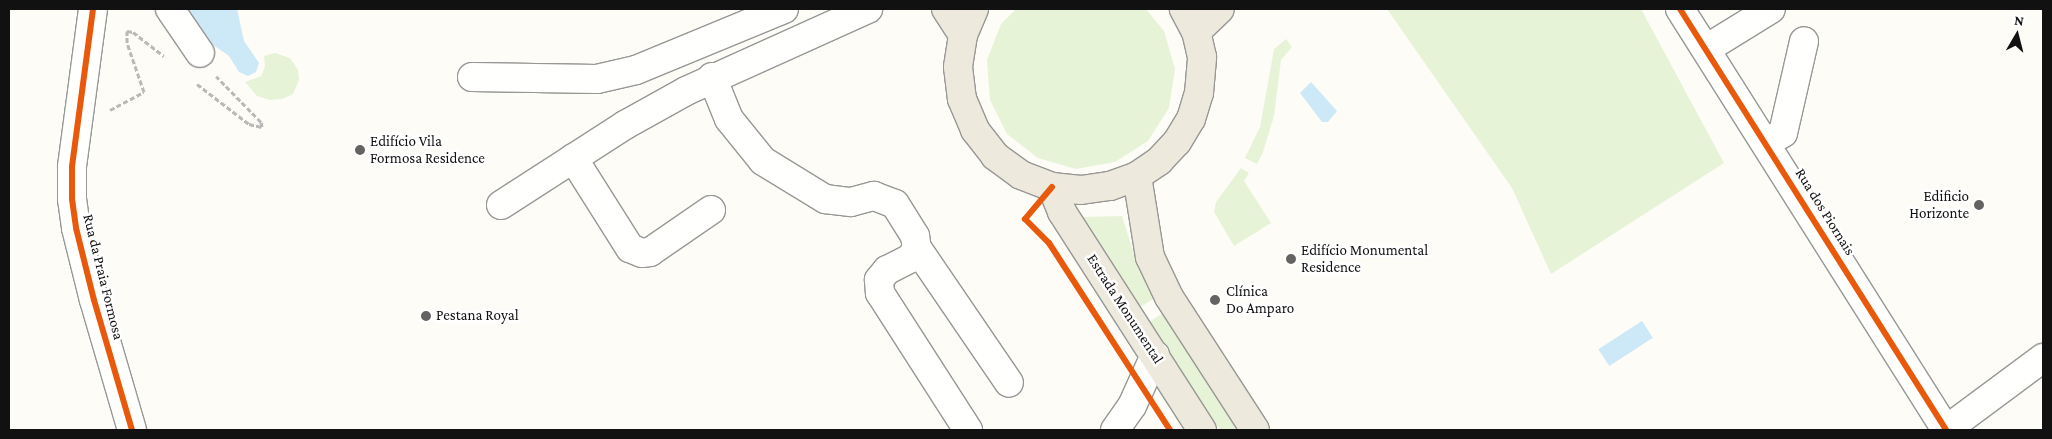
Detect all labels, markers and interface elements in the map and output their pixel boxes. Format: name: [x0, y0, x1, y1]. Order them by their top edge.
north arrow: [1992, 10, 2042, 60]
text: N: [2013, 12, 2025, 29]
place label: Edifício Vila Formosa Residence: [370, 132, 485, 167]
marker: Edifício Vila Formosa Residence: [354, 144, 366, 156]
street label: Rua dos Piornais: [1791, 165, 1859, 259]
place label: Edificio Horizonte: [1909, 187, 1969, 222]
marker: Edificio Horizonte: [1973, 199, 1985, 211]
street label: Rua da Praia Formosa: [79, 212, 127, 342]
place label: Edifício Monumental Residence: [1301, 241, 1428, 276]
street label: Estrada Monumental: [1083, 251, 1167, 367]
marker: Edifício Monumental Residence: [1285, 253, 1297, 265]
place label: Clínica Do Amparo: [1226, 282, 1294, 317]
marker: Clínica Do Amparo: [1208, 293, 1222, 307]
place label: Pestana Royal: [436, 307, 519, 325]
marker: Pestana Royal: [420, 310, 432, 322]

